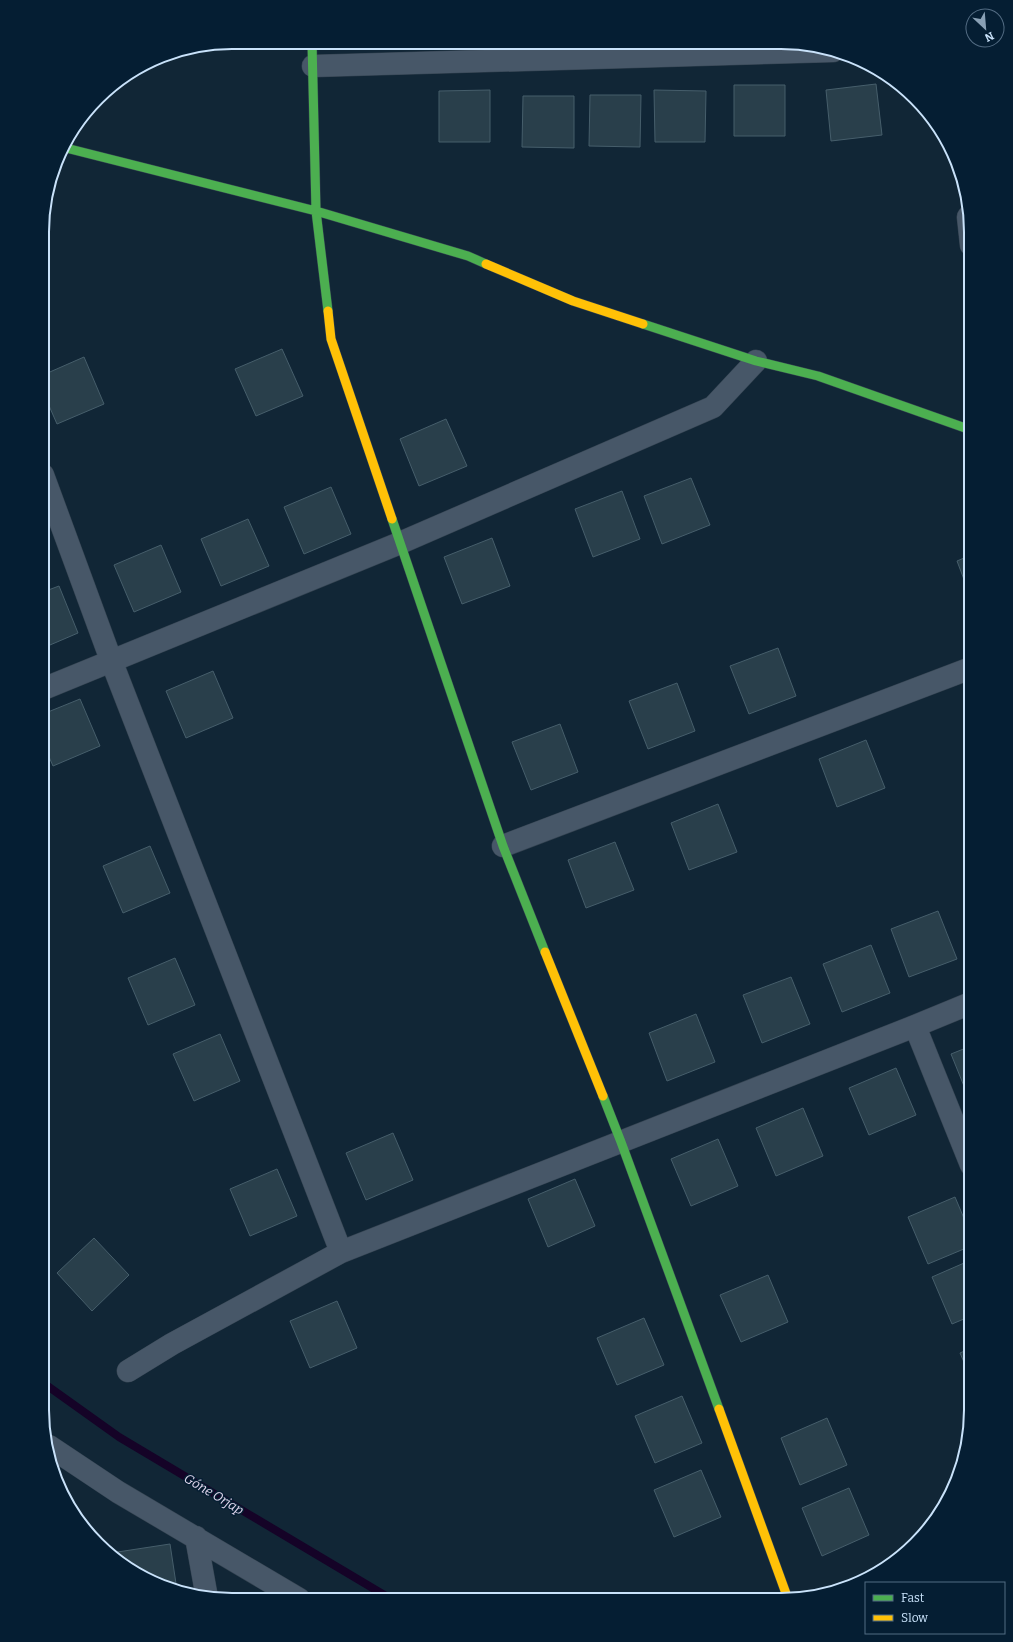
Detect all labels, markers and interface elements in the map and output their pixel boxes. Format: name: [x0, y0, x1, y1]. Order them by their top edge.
north arrow: [965, 8, 1005, 48]
text: N: [982, 29, 996, 44]
water label: Góne Orjap: [181, 1470, 247, 1518]
legend: [865, 1582, 1005, 1634]
text: Fast: [901, 1591, 925, 1605]
text: Slow: [901, 1611, 928, 1625]

